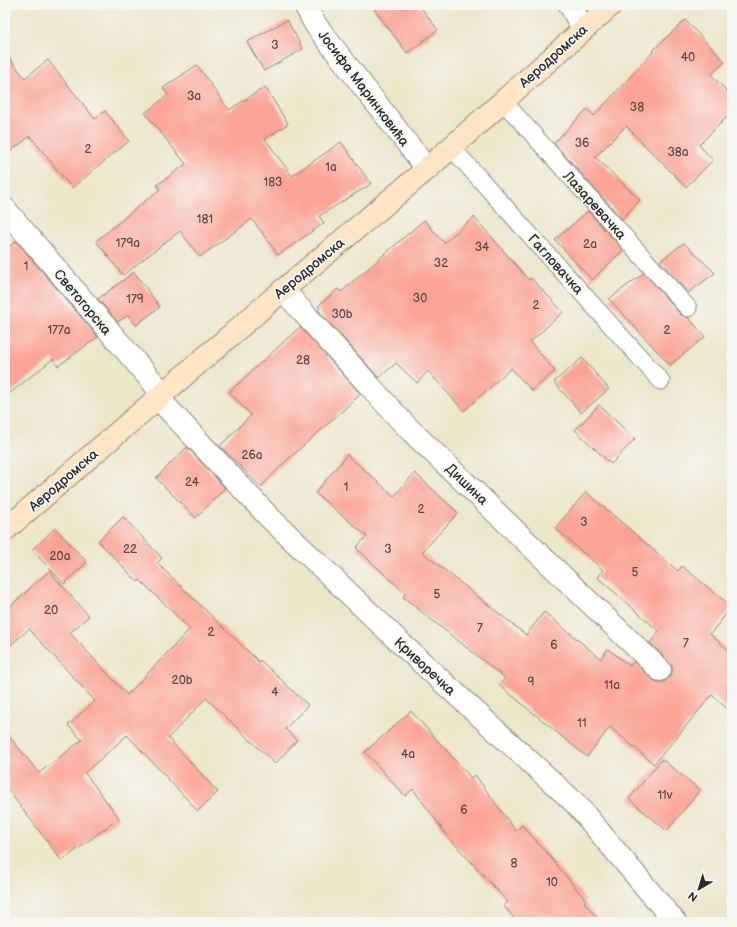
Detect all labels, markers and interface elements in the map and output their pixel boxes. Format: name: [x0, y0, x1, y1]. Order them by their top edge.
street label: Аеродромска: [515, 21, 592, 92]
street label: Јосифа Маринковића: [314, 27, 413, 150]
house number: 3: [271, 38, 279, 53]
house number: 40: [681, 50, 695, 65]
house number: 3a: [187, 89, 201, 104]
house number: 38: [630, 100, 644, 115]
house number: 36: [575, 136, 589, 151]
house number: 2: [84, 142, 92, 157]
house number: 38a: [667, 145, 689, 160]
house number: 1a: [325, 160, 337, 175]
street label: Лазаревачка: [559, 167, 630, 244]
house number: 183: [263, 175, 283, 190]
house number: 181: [197, 212, 213, 227]
street label: Гагловачка: [524, 231, 588, 298]
street label: Аеродромска: [270, 234, 348, 303]
house number: 179a: [116, 236, 140, 251]
house number: 2a: [583, 237, 597, 252]
house number: 34: [475, 240, 490, 255]
house number: 32: [434, 256, 448, 271]
house number: 1: [24, 259, 28, 274]
street label: Светогорска: [50, 266, 116, 339]
house number: 30: [413, 291, 427, 306]
house number: 179: [126, 292, 144, 307]
house number: 2: [532, 298, 540, 313]
house number: 30b: [331, 307, 353, 322]
house number: 177a: [47, 323, 71, 338]
house number: 2: [663, 323, 671, 338]
house number: 28: [296, 353, 310, 368]
street label: Аеродромска: [24, 445, 102, 516]
house number: 26a: [241, 448, 263, 463]
street label: Дишина: [442, 460, 492, 509]
house number: 24: [185, 475, 200, 490]
house number: 1: [344, 480, 348, 495]
house number: 2: [417, 502, 425, 517]
house number: 3: [580, 515, 588, 530]
house number: 22: [123, 542, 137, 557]
house number: 3: [384, 542, 392, 557]
house number: 20a: [50, 549, 71, 564]
house number: 5: [632, 565, 639, 580]
house number: 5: [434, 587, 441, 602]
house number: 20: [44, 603, 58, 618]
house number: 7: [477, 621, 483, 636]
house number: 2: [207, 625, 215, 640]
street label: Криворечка: [390, 634, 459, 700]
house number: 7: [683, 636, 689, 651]
house number: 6: [550, 638, 558, 653]
house number: 20b: [172, 673, 193, 688]
house number: 9: [528, 675, 535, 690]
house number: 11a: [604, 678, 620, 693]
house number: 4: [271, 685, 279, 700]
house number: 11: [577, 716, 587, 731]
house number: 4a: [401, 747, 415, 762]
house number: 11v: [657, 788, 673, 803]
house number: 6: [460, 803, 468, 818]
house number: 8: [511, 856, 518, 871]
north arrow: [679, 869, 719, 909]
house number: 10: [546, 875, 558, 890]
text: N: [686, 889, 700, 904]

